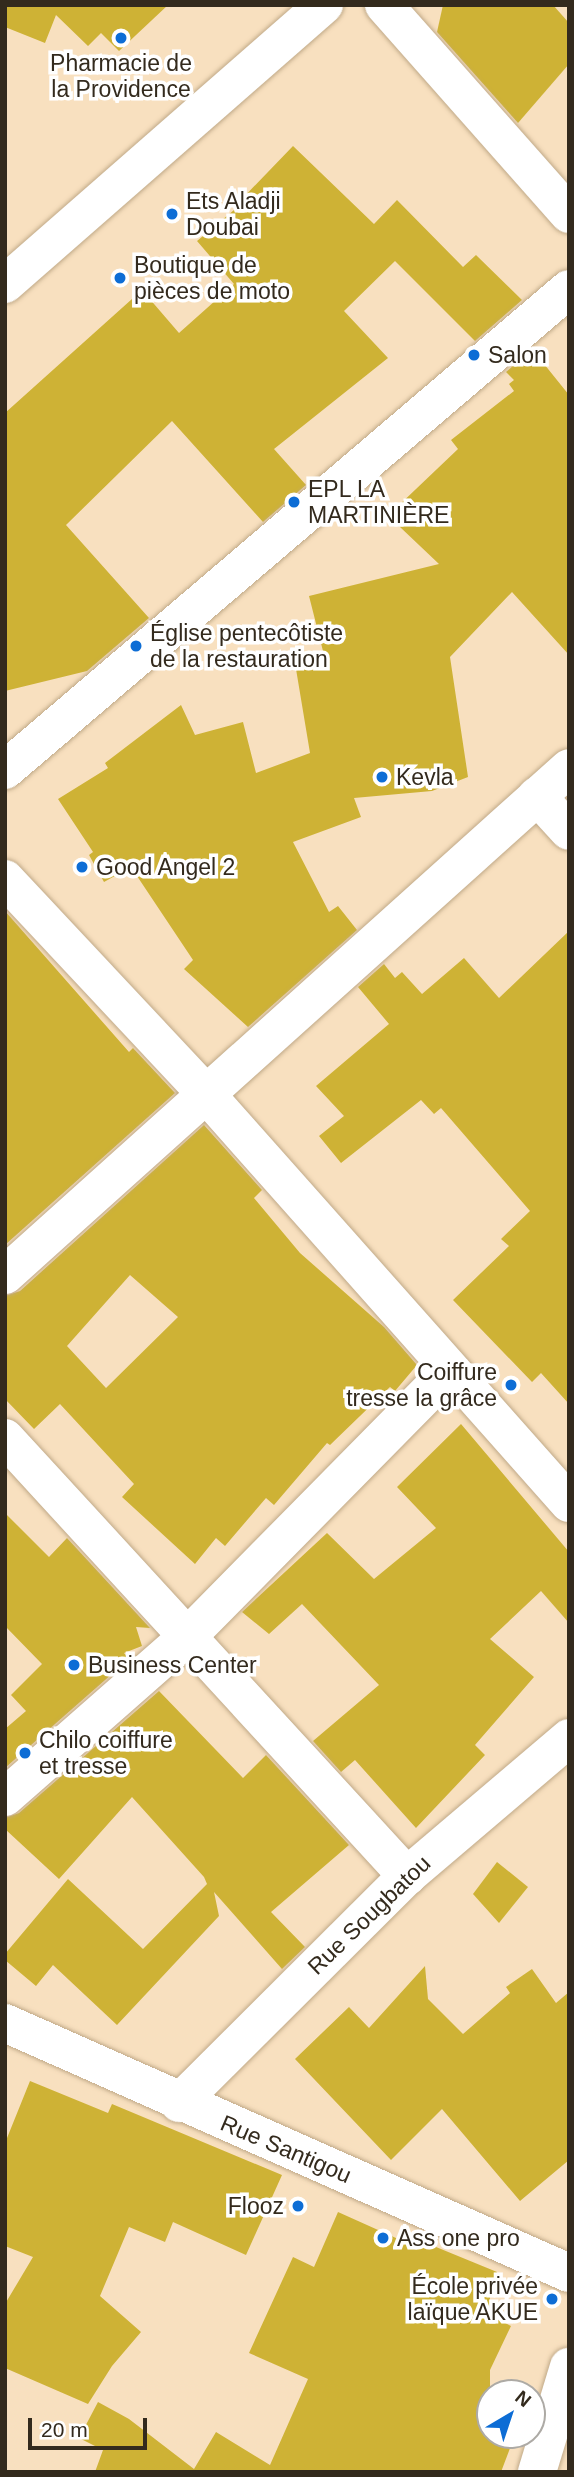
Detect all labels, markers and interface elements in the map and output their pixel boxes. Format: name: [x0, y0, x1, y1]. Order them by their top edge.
marker: Pharmacie de la Providence: [113, 30, 129, 46]
place label: Pharmacie de la Providence: [50, 49, 192, 103]
place label: Ets Aladji Doubai: [186, 187, 282, 241]
marker: Ets Aladji Doubai: [164, 206, 180, 222]
place label: Boutique de pièces de moto: [134, 251, 290, 305]
marker: Boutique de pièces de moto: [112, 270, 128, 286]
place label: Salon: [488, 341, 547, 369]
marker: Salon: [466, 347, 482, 363]
place label: EPL LA MARTINIÈRE: [308, 475, 449, 529]
marker: EPL LA MARTINIÈRE: [286, 494, 302, 510]
place label: Église pentecôtiste de la restauration: [150, 619, 343, 673]
marker: Église pentecôtiste de la restauration: [128, 638, 144, 654]
place label: Kevla: [396, 763, 454, 791]
marker: Kevla: [374, 769, 390, 785]
place label: Good Angel 2: [96, 853, 237, 881]
marker: Good Angel 2: [74, 859, 90, 875]
place label: Coiffure tresse la grâce: [346, 1358, 497, 1412]
marker: Coiffure tresse la grâce: [503, 1377, 519, 1393]
place label: Business Center: [88, 1651, 257, 1679]
marker: Business Center: [66, 1657, 82, 1673]
place label: Chilo coiffure et tresse: [39, 1726, 173, 1780]
marker: Chilo coiffure et tresse: [17, 1745, 33, 1761]
street label: Rue Sougbatou: [302, 1850, 436, 1980]
street label: Rue Santigou: [216, 2109, 356, 2189]
place label: Flooz: [228, 2192, 284, 2220]
marker: Flooz: [290, 2198, 306, 2214]
place label: Ass one pro: [397, 2224, 520, 2252]
marker: Ass one pro: [375, 2230, 391, 2246]
place label: École privée laïque AKUE: [406, 2272, 538, 2326]
marker: École privée laïque AKUE: [544, 2291, 560, 2307]
north arrow: [476, 2379, 546, 2449]
text: N: [511, 2386, 535, 2411]
scale bar: [32, 2404, 150, 2448]
text: 20 m: [41, 2418, 88, 2441]

